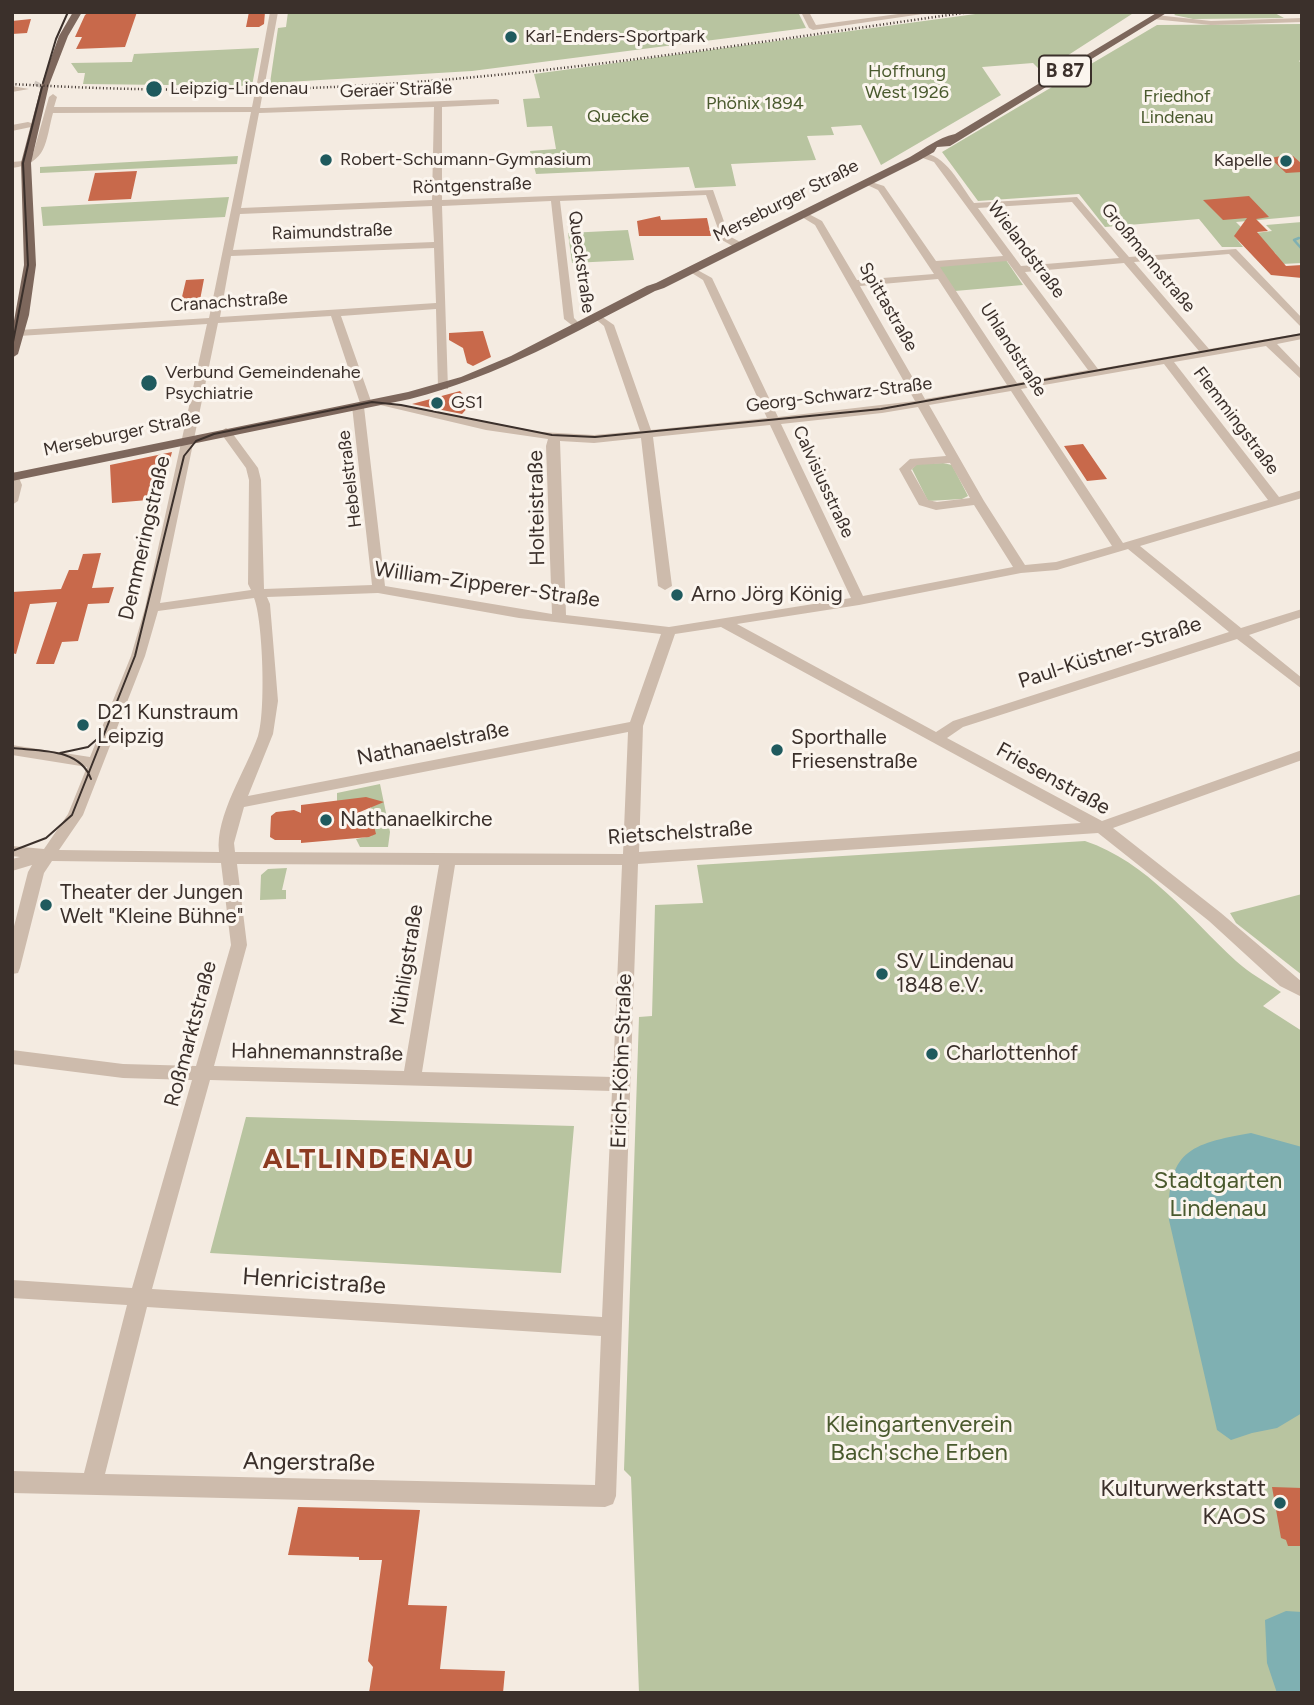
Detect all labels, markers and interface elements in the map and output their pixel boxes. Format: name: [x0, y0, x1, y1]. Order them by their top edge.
place label: Karl-Enders-Sportpark: [525, 26, 705, 48]
marker: Karl-Enders-Sportpark: [503, 29, 519, 45]
road number: B 87: [1039, 55, 1091, 86]
park label: Hoffnung West 1926: [865, 61, 949, 104]
street label: Geraer Straße: [340, 77, 452, 103]
place label: Leipzig-Lindenau: [170, 78, 308, 100]
marker: Leipzig-Lindenau: [144, 79, 164, 99]
park label: Friedhof Lindenau: [1140, 86, 1214, 128]
park label: Phönix 1894: [706, 93, 804, 115]
park label: Quecke: [587, 106, 649, 128]
place label: Robert-Schumann-Gymnasium: [340, 149, 591, 171]
place label: Kapelle: [1214, 150, 1272, 172]
marker: Robert-Schumann-Gymnasium: [318, 152, 334, 168]
marker: Kapelle: [1278, 153, 1294, 169]
street label: Merseburger Straße: [710, 155, 862, 247]
street label: Röntgenstraße: [412, 173, 532, 199]
street label: Wielandstraße: [983, 197, 1069, 303]
street label: Großmannstraße: [1096, 199, 1200, 317]
street label: Queckstraße: [563, 210, 599, 314]
street label: Raimundstraße: [271, 219, 393, 245]
street label: Spittastraße: [854, 259, 922, 355]
street label: Cranachstraße: [170, 287, 288, 317]
street label: Uhlandstraße: [975, 299, 1051, 401]
place label: Verbund Gemeindenahe Psychiatrie: [165, 362, 361, 404]
street label: Flemmingstraße: [1188, 363, 1284, 479]
marker: Verbund Gemeindenahe Psychiatrie: [139, 373, 159, 393]
street label: Georg-Schwarz-Straße: [745, 373, 933, 417]
place label: GS1: [451, 392, 483, 414]
marker: GS1: [429, 395, 445, 411]
street label: Merseburger Straße: [41, 407, 203, 461]
street label: Calvisiusstraße: [788, 423, 858, 541]
street label: Hebelstraße: [333, 429, 367, 529]
street label: Holteistraße: [523, 450, 551, 566]
street label: Demmeringstraße: [114, 453, 176, 623]
street label: William-Zipperer-Straße: [373, 557, 601, 613]
place label: Arno Jörg König: [691, 582, 843, 608]
marker: Arno Jörg König: [669, 587, 685, 603]
street label: Paul-Küstner-Straße: [1015, 612, 1205, 694]
place label: D21 Kunstraum Leipzig: [97, 700, 238, 750]
marker: D21 Kunstraum Leipzig: [75, 717, 91, 733]
street label: Nathanaelstraße: [355, 717, 511, 771]
place label: Sporthalle Friesenstraße: [791, 725, 917, 775]
street label: Friesenstraße: [992, 737, 1114, 821]
marker: Sporthalle Friesenstraße: [769, 742, 785, 758]
place label: Nathanaelkirche: [340, 807, 493, 833]
marker: Nathanaelkirche: [318, 812, 334, 828]
street label: Rietschelstraße: [607, 815, 753, 851]
place label: Theater der Jungen Welt "Kleine Bühne": [60, 880, 244, 930]
marker: Theater der Jungen Welt "Kleine Bühne": [38, 897, 54, 913]
street label: Mühligstraße: [385, 903, 429, 1027]
place label: SV Lindenau 1848 e.V.: [896, 949, 1014, 999]
street label: Roßmarktstraße: [159, 958, 223, 1110]
marker: SV Lindenau 1848 e.V.: [874, 966, 890, 982]
street label: Erich-Köhn-Straße: [606, 973, 638, 1149]
street label: Hahnemannstraße: [231, 1039, 403, 1067]
place label: Charlottenhof: [946, 1041, 1078, 1067]
marker: Charlottenhof: [924, 1046, 940, 1062]
district label: ALTLINDENAU: [264, 1143, 474, 1177]
park label: Stadtgarten Lindenau: [1153, 1167, 1283, 1223]
street label: Henricistraße: [241, 1263, 387, 1301]
park label: Kleingartenverein Bach'sche Erben: [825, 1411, 1013, 1467]
street label: Angerstraße: [243, 1447, 375, 1479]
place label: Kulturwerkstatt KAOS: [1100, 1475, 1266, 1531]
marker: Kulturwerkstatt KAOS: [1272, 1495, 1288, 1511]

